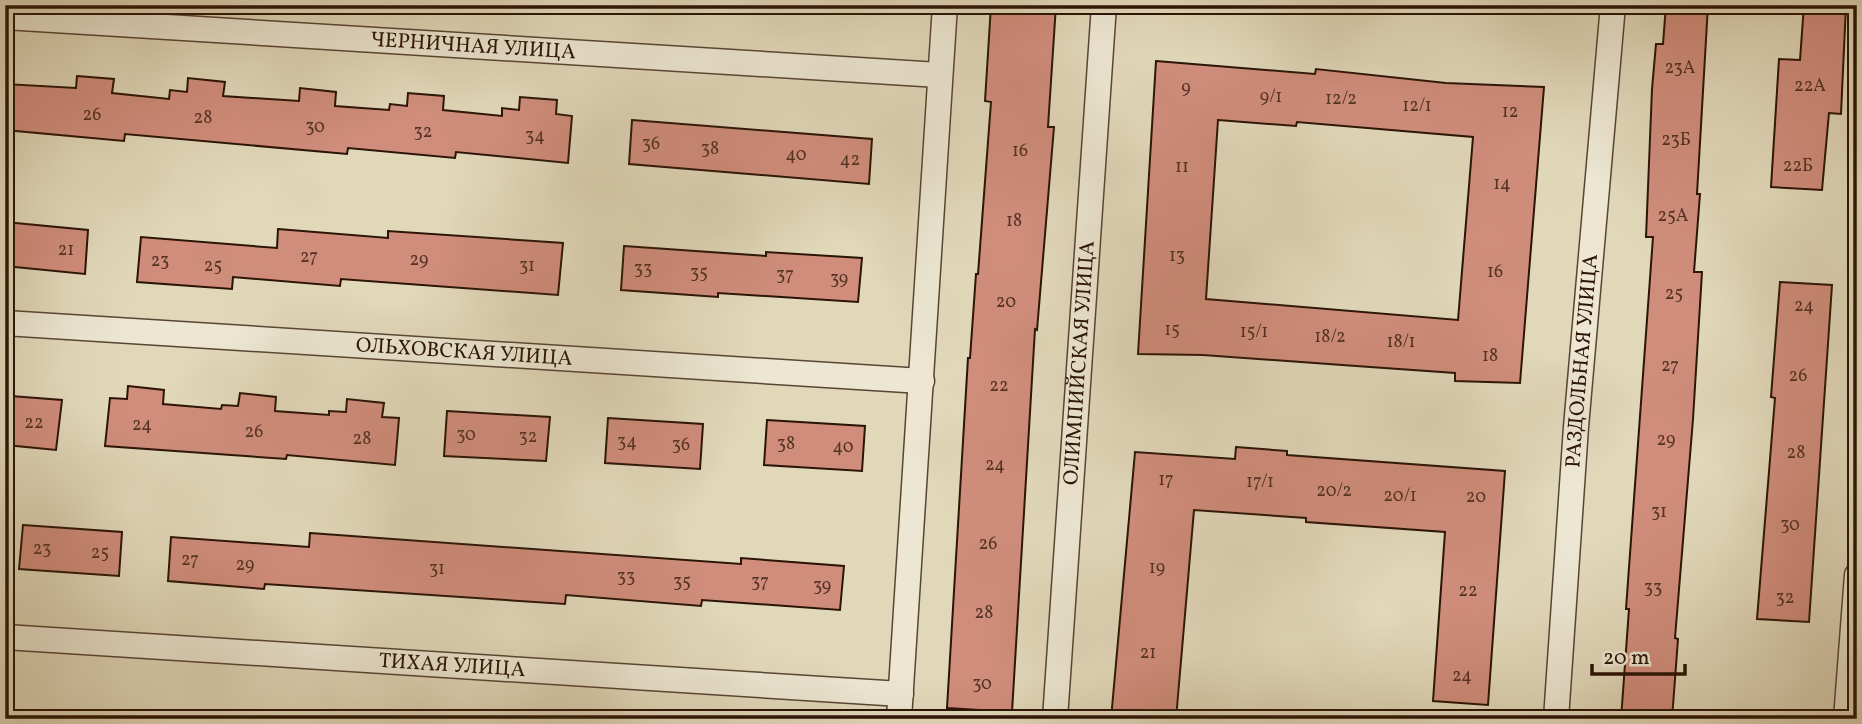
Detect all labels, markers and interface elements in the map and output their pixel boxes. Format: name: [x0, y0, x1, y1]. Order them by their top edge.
street label: ЧЕРНИЧНАЯ УЛИЦА: [369, 25, 577, 67]
house number: 23А: [1664, 56, 1696, 81]
house number: 22А: [1794, 74, 1826, 99]
house number: 9: [1181, 76, 1191, 101]
house number: 9/1: [1260, 85, 1282, 110]
house number: 12/2: [1325, 87, 1357, 112]
house number: 12/1: [1402, 94, 1432, 119]
house number: 12: [1502, 100, 1518, 125]
house number: 26: [83, 103, 101, 128]
house number: 28: [194, 106, 212, 131]
house number: 30: [305, 115, 325, 140]
house number: 32: [414, 120, 432, 145]
house number: 34: [525, 124, 545, 149]
house number: 23Б: [1661, 128, 1691, 153]
house number: 36: [642, 132, 660, 157]
house number: 38: [701, 137, 719, 162]
house number: 16: [1012, 139, 1028, 164]
house number: 40: [785, 143, 807, 168]
house number: 42: [840, 148, 860, 173]
house number: 22Б: [1783, 154, 1813, 179]
house number: 11: [1175, 155, 1189, 180]
house number: 14: [1493, 172, 1511, 197]
house number: 25А: [1658, 204, 1689, 229]
house number: 18: [1006, 209, 1022, 234]
house number: 21: [58, 238, 74, 263]
street label: ОЛИМПИЙСКАЯ УЛИЦА: [1057, 240, 1102, 486]
house number: 13: [1169, 244, 1185, 269]
house number: 27: [300, 245, 318, 270]
house number: 29: [410, 248, 428, 273]
house number: 23: [151, 249, 169, 274]
street label: РАЗДОЛЬНАЯ УЛИЦА: [1559, 253, 1606, 469]
house number: 25: [204, 254, 222, 279]
house number: 31: [519, 254, 535, 279]
house number: 33: [634, 257, 652, 282]
house number: 16: [1487, 260, 1503, 285]
house number: 35: [690, 261, 708, 286]
house number: 37: [776, 263, 794, 288]
house number: 39: [830, 267, 848, 292]
house number: 25: [1665, 282, 1683, 307]
house number: 20: [996, 290, 1016, 315]
house number: 24: [1794, 294, 1814, 319]
house number: 15: [1164, 318, 1180, 343]
house number: 15/1: [1240, 320, 1268, 345]
house number: 18/2: [1314, 325, 1346, 350]
house number: 18/1: [1386, 330, 1416, 355]
street label: ОЛЬХОВСКАЯ УЛИЦА: [355, 331, 573, 373]
house number: 18: [1482, 344, 1498, 369]
house number: 27: [1661, 354, 1679, 379]
house number: 26: [1789, 364, 1807, 389]
house number: 22: [989, 374, 1009, 399]
house number: 22: [24, 411, 44, 436]
house number: 24: [132, 413, 152, 438]
house number: 26: [245, 420, 263, 445]
house number: 30: [456, 423, 476, 448]
house number: 32: [519, 425, 537, 450]
house number: 28: [353, 427, 371, 452]
house number: 29: [1657, 428, 1675, 453]
house number: 34: [617, 430, 637, 455]
house number: 38: [777, 432, 795, 457]
house number: 36: [672, 433, 690, 458]
house number: 40: [832, 435, 854, 460]
house number: 28: [1787, 441, 1805, 466]
house number: 24: [985, 453, 1005, 478]
house number: 17: [1158, 468, 1174, 493]
house number: 17/1: [1246, 470, 1274, 495]
house number: 20/2: [1316, 479, 1352, 504]
house number: 20/1: [1383, 484, 1417, 509]
house number: 20: [1466, 485, 1486, 510]
house number: 31: [1651, 500, 1667, 525]
house number: 30: [1780, 513, 1800, 538]
house number: 26: [979, 532, 997, 557]
house number: 23: [33, 537, 51, 562]
house number: 25: [91, 541, 109, 566]
house number: 27: [181, 548, 199, 573]
house number: 29: [236, 553, 254, 578]
house number: 19: [1149, 556, 1165, 581]
house number: 31: [429, 557, 445, 582]
house number: 33: [617, 565, 635, 590]
house number: 35: [673, 570, 691, 595]
house number: 37: [751, 570, 769, 595]
house number: 39: [813, 574, 831, 599]
house number: 33: [1644, 576, 1662, 601]
house number: 22: [1458, 579, 1478, 604]
house number: 32: [1776, 586, 1794, 611]
house number: 28: [975, 601, 993, 626]
scale bar: [1592, 633, 1685, 677]
house number: 21: [1140, 641, 1156, 666]
text: 20 m: [1603, 644, 1649, 673]
street label: ТИХАЯ УЛИЦА: [378, 646, 526, 685]
house number: 24: [1452, 664, 1472, 689]
house number: 30: [972, 672, 992, 697]

